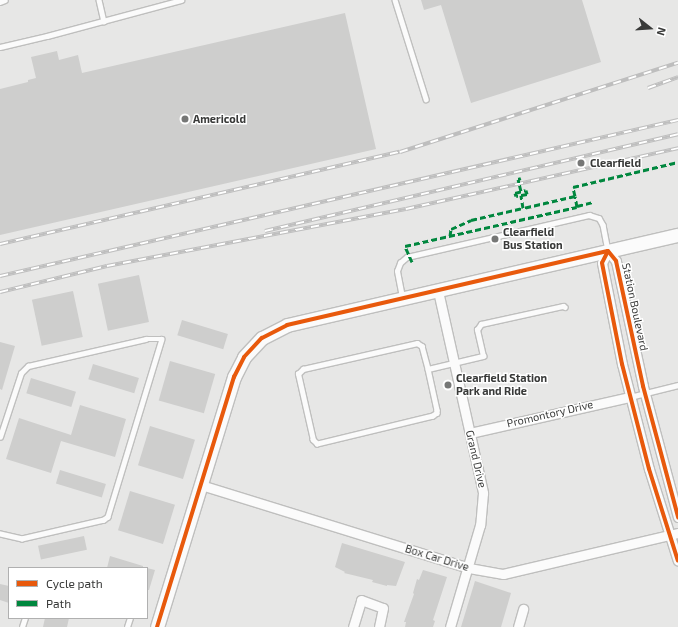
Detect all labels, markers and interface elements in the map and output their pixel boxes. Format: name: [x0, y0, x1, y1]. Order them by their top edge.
north arrow: [630, 8, 670, 48]
text: N: [655, 26, 669, 37]
place label: Americold: [193, 112, 246, 126]
marker: Americold: [180, 114, 190, 124]
place label: Clearfield: [590, 156, 641, 170]
marker: Clearfield: [575, 157, 587, 169]
place label: Clearfield Bus Station: [503, 226, 563, 252]
marker: Clearfield Bus Station: [490, 234, 500, 244]
street label: Station Boulevard: [619, 262, 651, 352]
place label: Clearfield Station Park and Ride: [456, 372, 547, 398]
marker: Clearfield Station Park and Ride: [443, 380, 453, 390]
street label: Promontory Drive: [505, 398, 595, 430]
street label: Grand Drive: [463, 429, 489, 489]
street label: Box Car Drive: [403, 542, 471, 574]
legend: [8, 567, 148, 619]
text: Cycle path: [46, 576, 103, 590]
text: Path: [46, 596, 71, 610]

